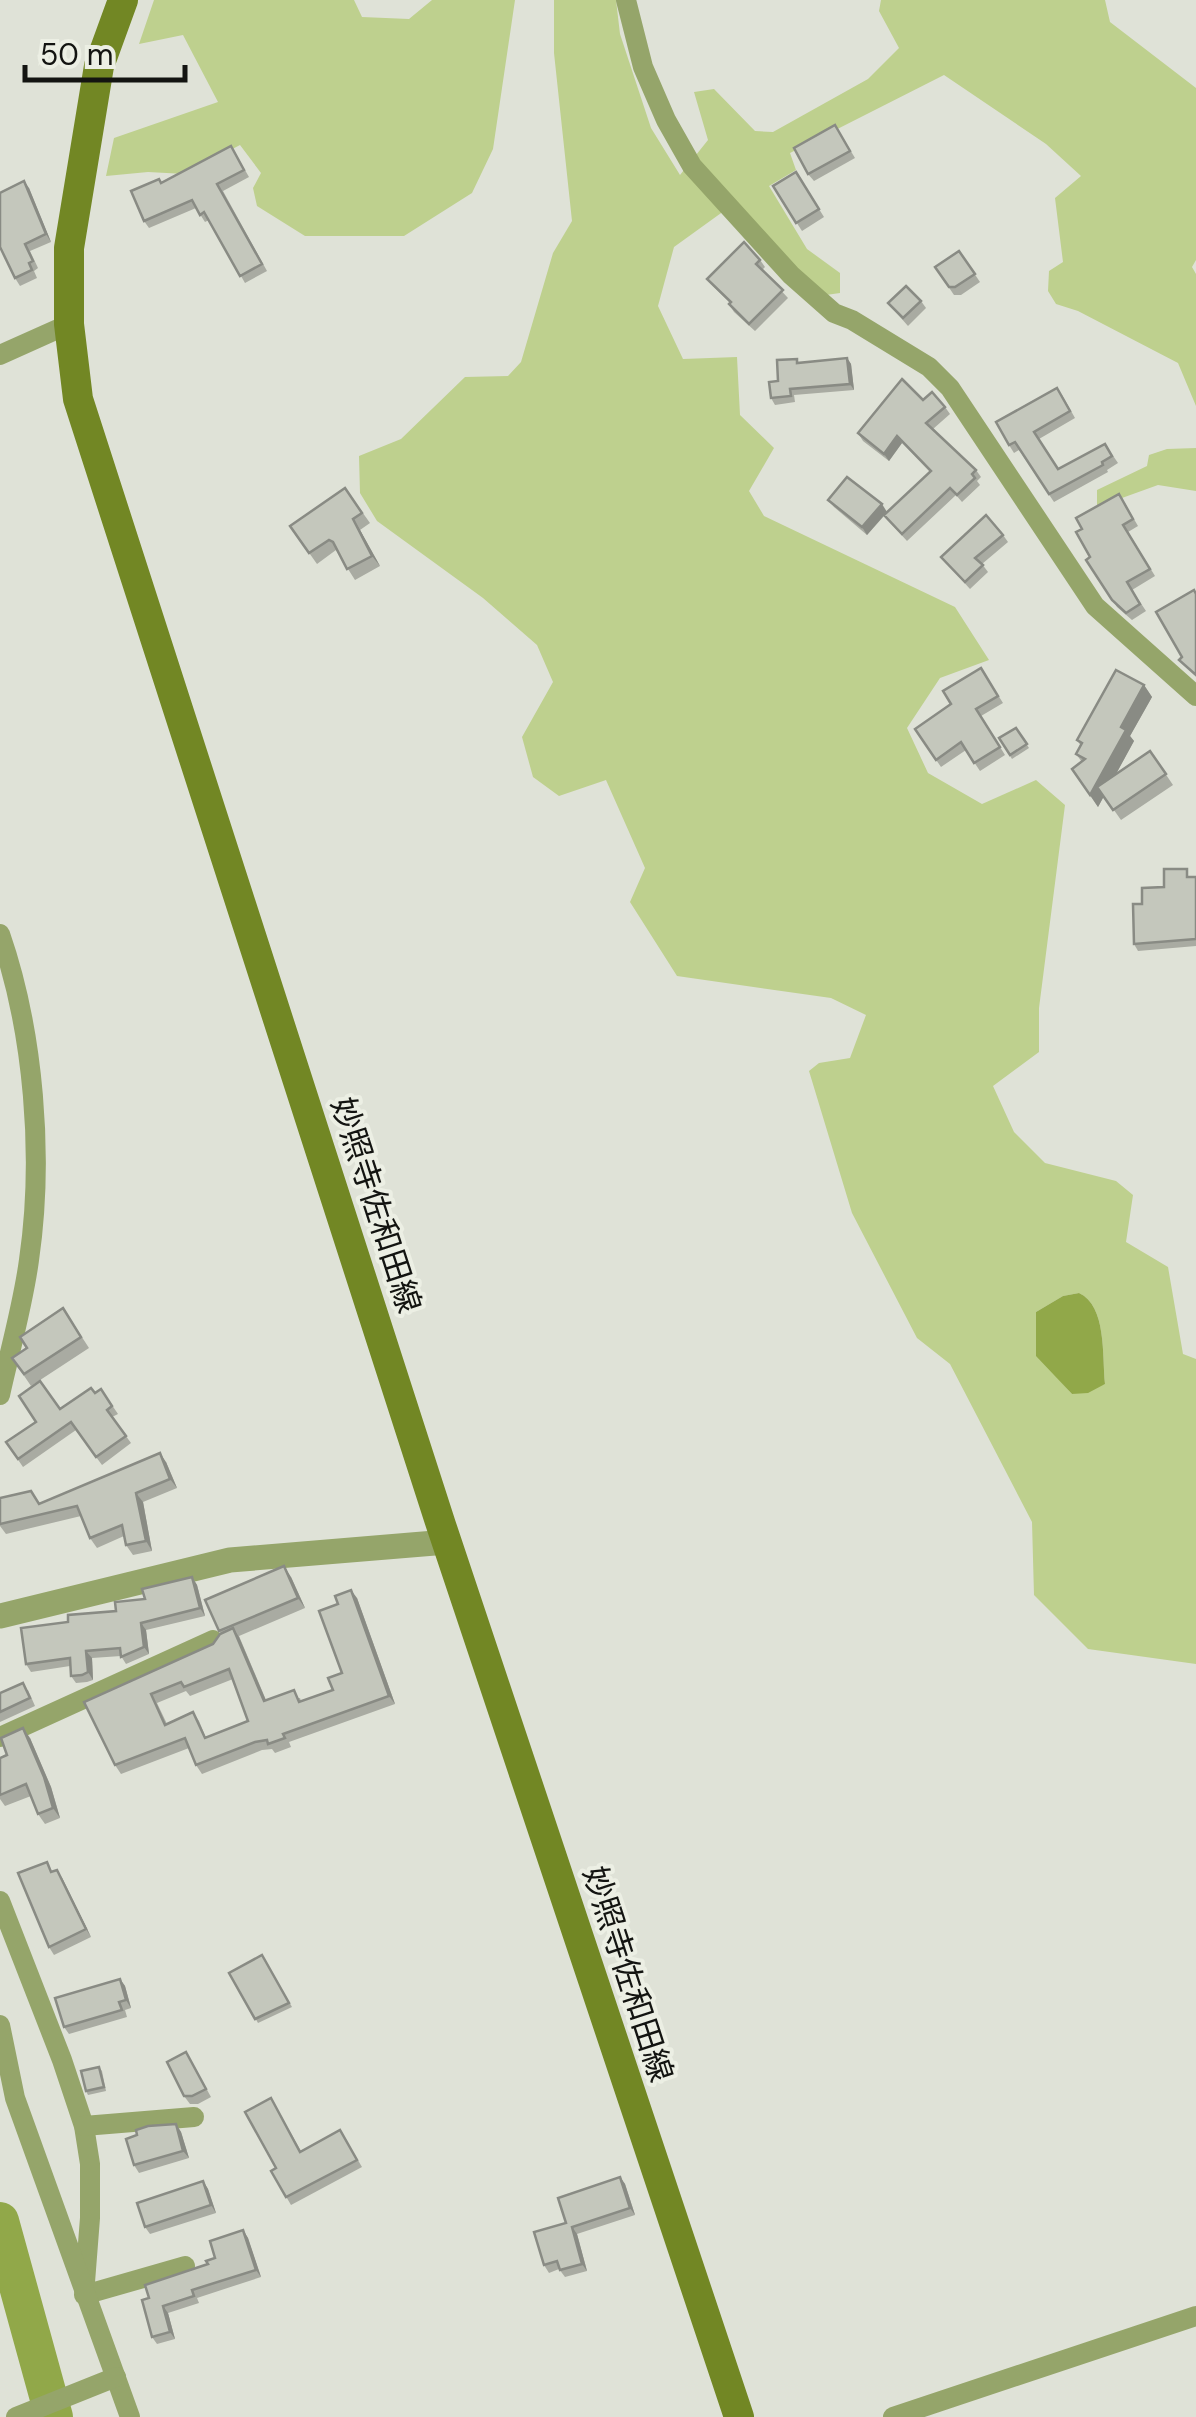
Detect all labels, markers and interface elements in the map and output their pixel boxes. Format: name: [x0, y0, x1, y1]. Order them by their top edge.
scale bar: [25, 20, 185, 82]
text: 50 m: [40, 35, 114, 74]
street label: 妙照寺佐和田線: [321, 1092, 431, 1318]
street label: 妙照寺佐和田線: [573, 1861, 683, 2087]

